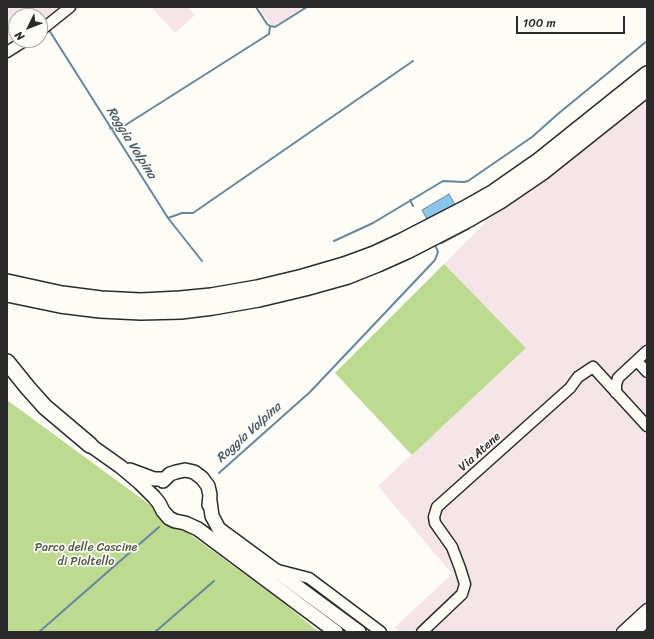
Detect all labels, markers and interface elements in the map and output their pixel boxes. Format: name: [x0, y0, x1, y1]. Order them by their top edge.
north arrow: [8, 8, 48, 48]
scale bar: [518, 8, 627, 34]
text: 100 m: [523, 12, 556, 34]
text: N: [10, 27, 29, 45]
water label: Roggia Volpina: [103, 104, 159, 182]
water label: Roggia Volpina: [213, 400, 285, 466]
street label: Via Atene: [456, 429, 504, 475]
park label: Parco delle Cascine di Pioltello: [35, 541, 137, 569]

